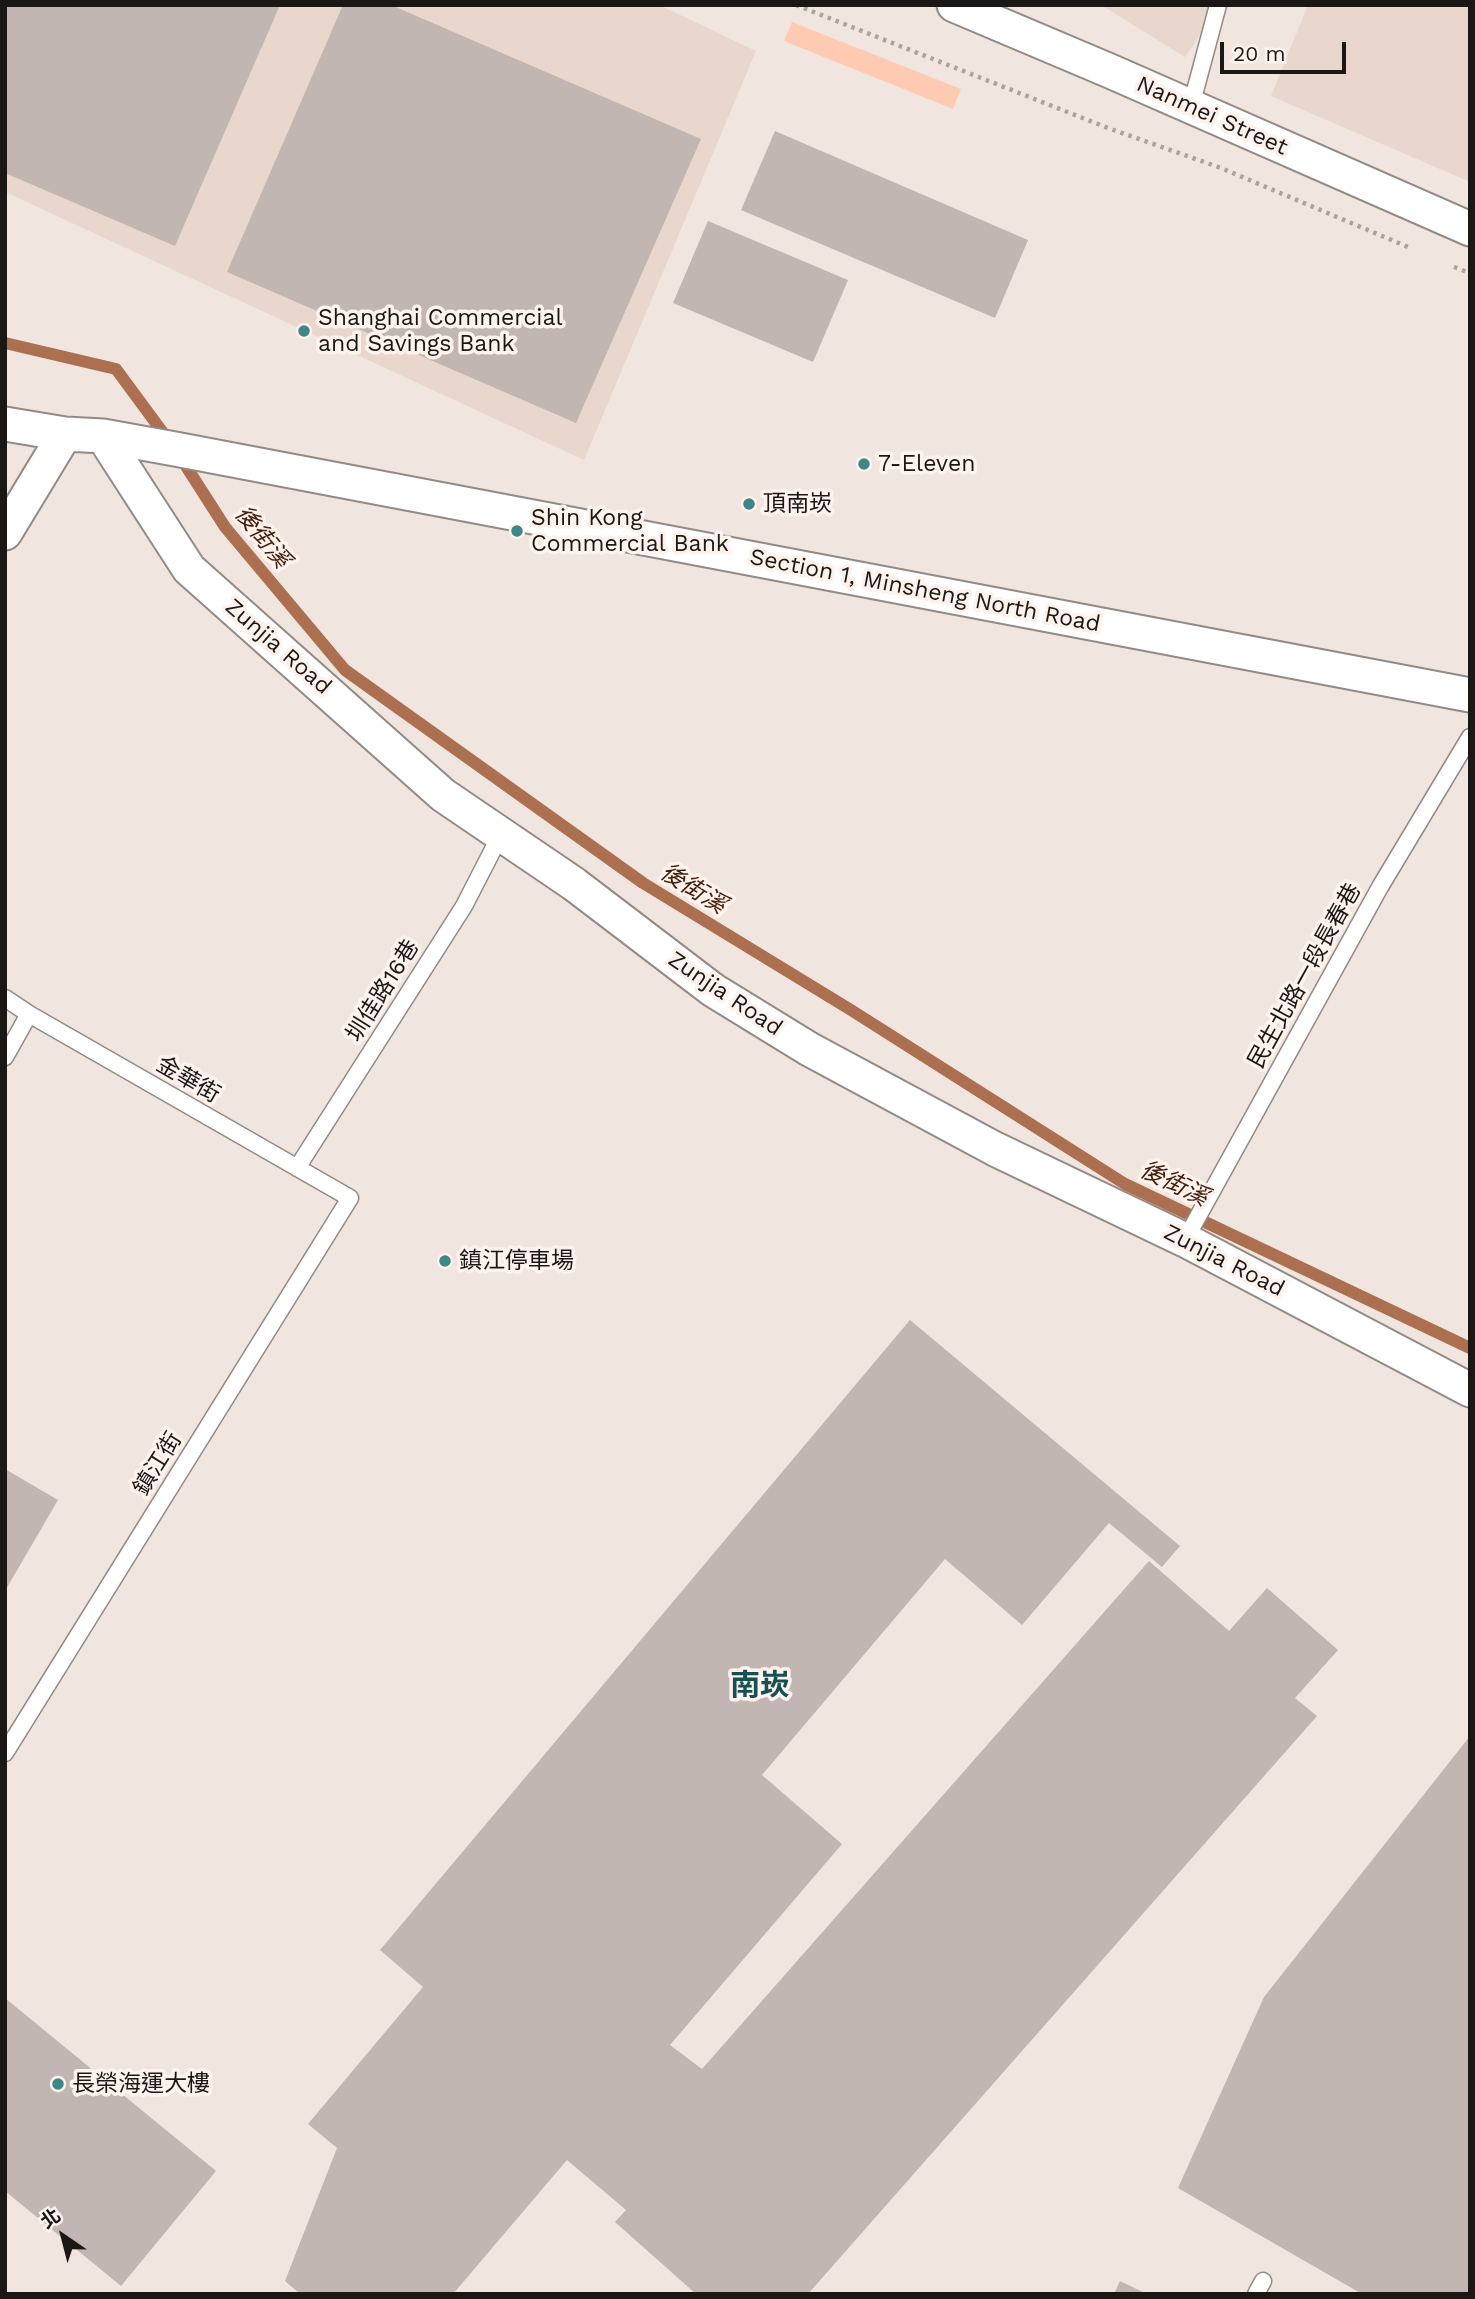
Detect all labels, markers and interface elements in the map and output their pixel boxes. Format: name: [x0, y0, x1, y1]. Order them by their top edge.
scale bar: [1223, 28, 1349, 72]
text: 20 m: [1233, 41, 1285, 66]
street label: Nanmei Street: [1132, 70, 1292, 162]
place label: Shanghai Commercial and Savings Bank: [318, 304, 562, 358]
marker: Shanghai Commercial and Savings Bank: [296, 323, 312, 339]
place label: 7-Eleven: [878, 450, 976, 478]
marker: 7-Eleven: [856, 456, 872, 472]
place label: 頂南崁: [763, 490, 832, 518]
marker: 頂南崁: [741, 496, 757, 512]
water label: 後街溪: [228, 500, 296, 574]
place label: Shin Kong Commercial Bank: [531, 504, 729, 558]
marker: Shin Kong Commercial Bank: [509, 523, 525, 539]
street label: Section 1, Minsheng North Road: [747, 543, 1103, 639]
street label: Zunjia Road: [219, 593, 337, 701]
water label: 後街溪: [655, 858, 731, 920]
street label: 民生北路一段長春巷: [1243, 879, 1367, 1073]
street label: 圳佳路16巷: [341, 935, 425, 1047]
street label: Zunjia Road: [663, 946, 787, 1042]
street label: 金華街: [151, 1051, 225, 1109]
water label: 後街溪: [1135, 1155, 1213, 1213]
street label: Zunjia Road: [1159, 1219, 1289, 1303]
place label: 鎮江停車場: [459, 1247, 574, 1275]
marker: 鎮江停車場: [437, 1253, 453, 1269]
street label: 鎮江街: [128, 1427, 188, 1501]
district label: 南崁: [730, 1668, 790, 1704]
place label: 長榮海運大樓: [72, 2070, 210, 2098]
marker: 長榮海運大樓: [50, 2076, 66, 2092]
north arrow: [28, 2201, 98, 2271]
text: 北: [36, 2204, 65, 2233]

